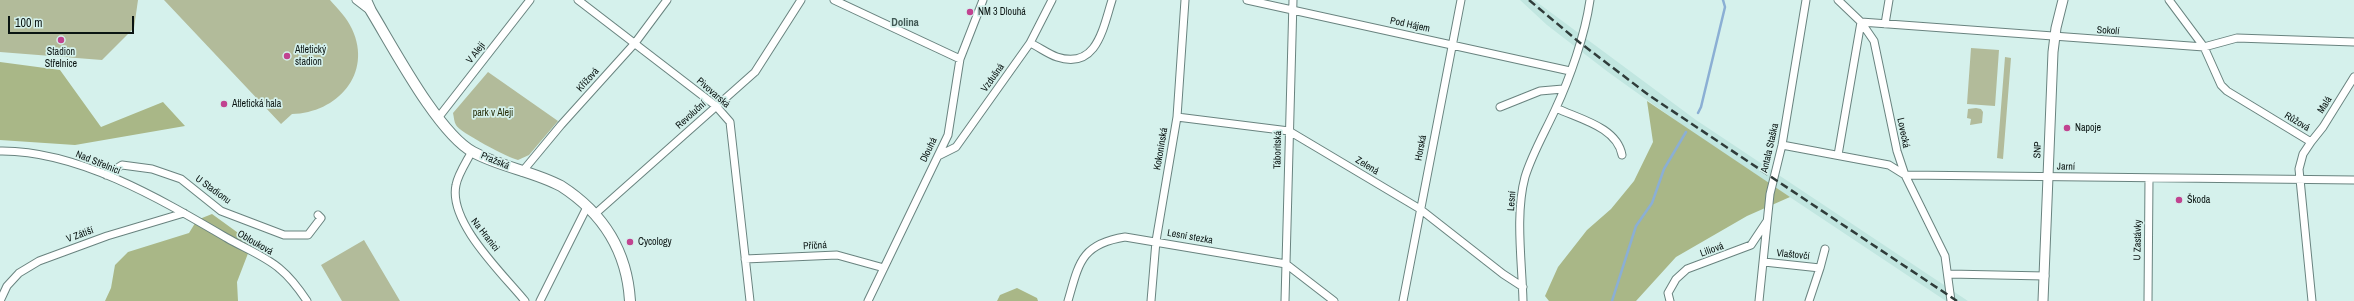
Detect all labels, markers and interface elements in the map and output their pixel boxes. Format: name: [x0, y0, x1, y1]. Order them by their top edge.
place label: NM 3 Dlouhá: [978, 6, 1026, 18]
marker: NM 3 Dlouhá: [965, 7, 975, 17]
scale bar: [10, 8, 136, 34]
text: 100 m: [15, 15, 42, 31]
street label: Pod Hájem: [1389, 15, 1431, 35]
district label: Dolina: [891, 16, 919, 30]
street label: Sokolí: [2096, 24, 2120, 38]
marker: Stadion Střelnice: [56, 35, 66, 45]
street label: V Aleji: [464, 40, 488, 66]
place label: Atletický stadion: [295, 44, 326, 68]
place label: Stadion Střelnice: [45, 46, 77, 70]
marker: Atletický stadion: [282, 51, 292, 61]
street label: Vzdušná: [979, 62, 1007, 94]
street label: Křížová: [574, 66, 602, 94]
street label: Pivovarská: [694, 75, 732, 111]
street label: Malá: [2315, 94, 2335, 116]
place label: Atletická hala: [232, 98, 281, 110]
street label: Revoluční: [673, 98, 709, 132]
marker: Atletická hala: [219, 99, 229, 109]
park label: park v Aleji: [473, 107, 513, 119]
street label: Růžová: [2282, 110, 2312, 134]
street label: Lovecká: [1894, 117, 1912, 149]
street label: Antala Staška: [1758, 122, 1782, 174]
place label: Napoje: [2075, 122, 2101, 134]
marker: Napoje: [2062, 123, 2072, 133]
street label: Kokonínská: [1151, 127, 1171, 171]
street label: Táboritská: [1272, 131, 1284, 169]
street label: Horská: [1413, 134, 1429, 162]
street label: Dlouhá: [918, 136, 940, 164]
street label: SNP: [2032, 141, 2044, 159]
street label: Nad Střelnicí: [74, 149, 122, 177]
street label: Pražská: [479, 150, 511, 172]
street label: Zelená: [1353, 154, 1381, 178]
street label: Jarní: [2057, 161, 2075, 173]
street label: U Stadionu: [193, 173, 233, 207]
street label: Lesní: [1505, 191, 1519, 211]
place label: Škoda: [2187, 194, 2210, 206]
marker: Škoda: [2174, 195, 2184, 205]
street label: Na Hranici: [468, 216, 502, 254]
street label: U Zastávky: [2132, 219, 2144, 261]
street label: V Zátiší: [65, 225, 95, 245]
street label: Lesní stezka: [1166, 227, 1214, 247]
street label: Oblouková: [235, 228, 275, 258]
place label: Cycology: [638, 236, 672, 248]
marker: Cycology: [625, 237, 635, 247]
street label: Příčná: [803, 239, 827, 253]
street label: Liliová: [1699, 240, 1725, 260]
street label: Vlaštovčí: [1776, 247, 1810, 263]

